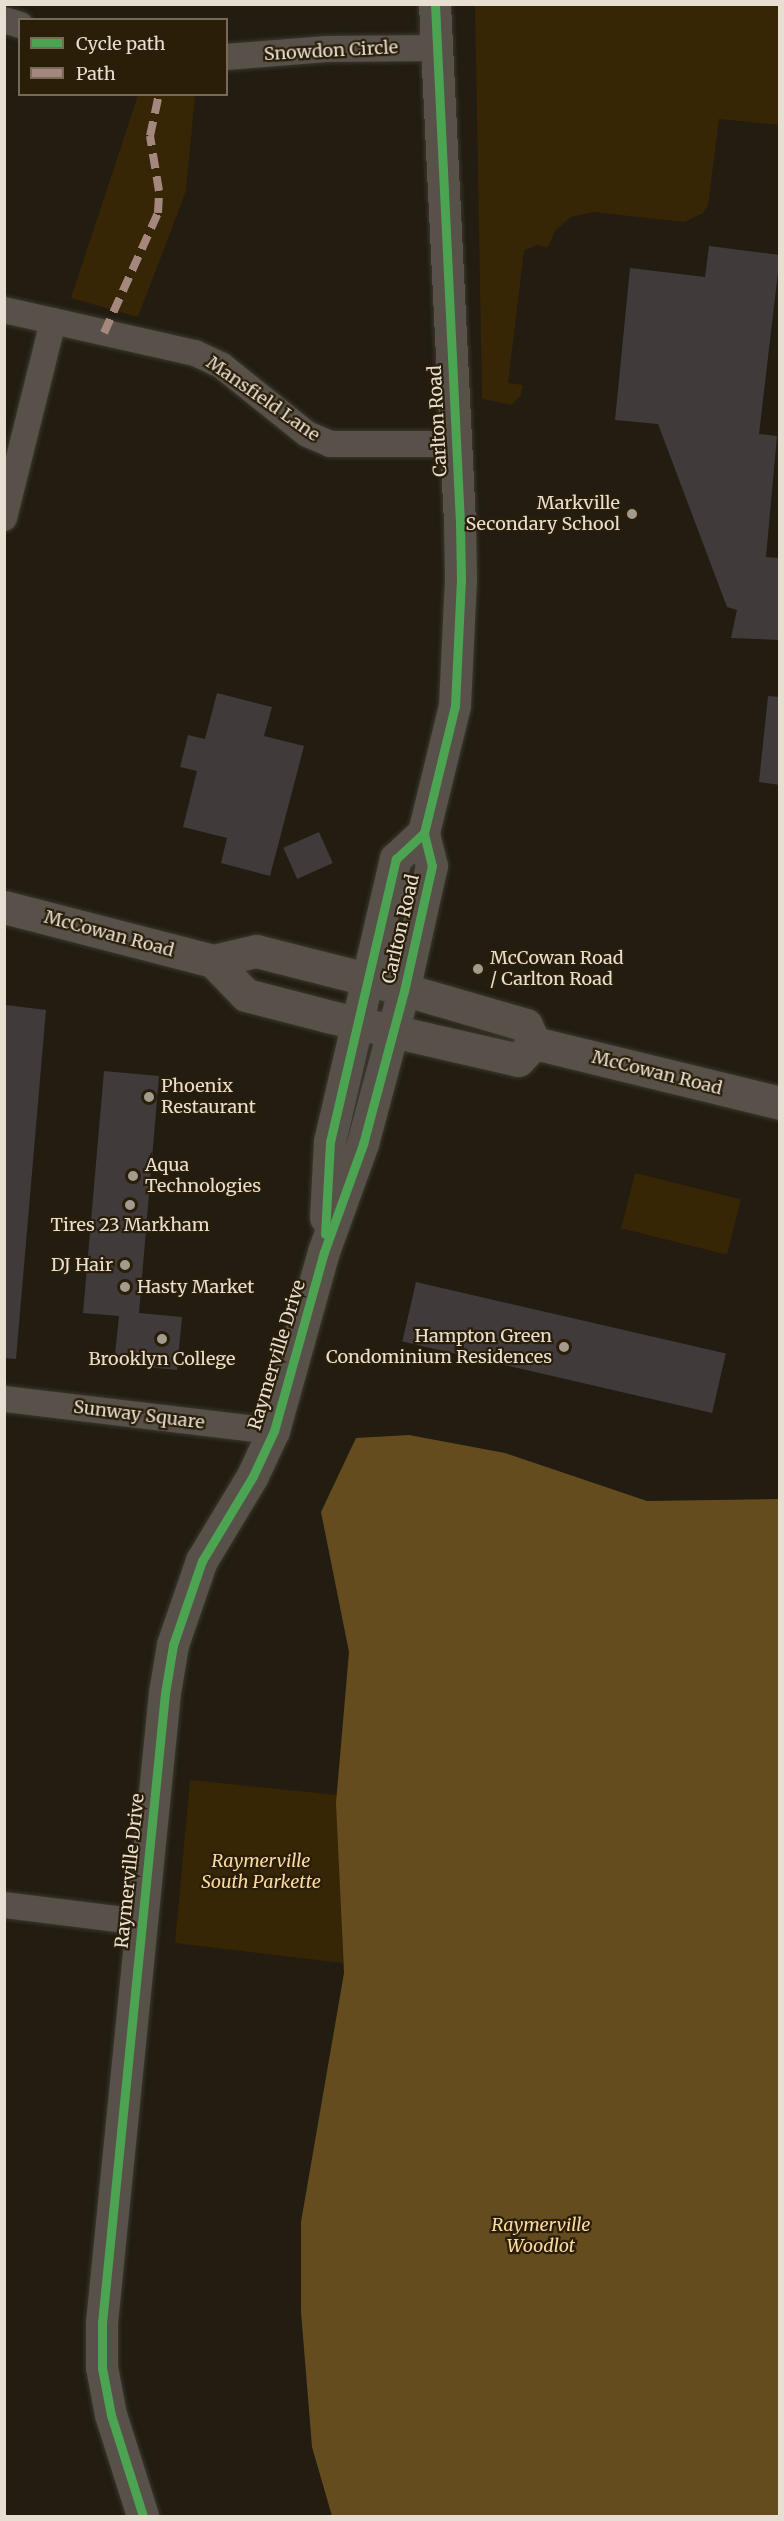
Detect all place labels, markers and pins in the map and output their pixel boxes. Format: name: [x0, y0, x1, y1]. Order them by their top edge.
place label: Markville Secondary School: [466, 493, 620, 536]
marker: Markville Secondary School: [625, 507, 639, 521]
place label: McCowan Road / Carlton Road: [490, 948, 624, 990]
marker: McCowan Road / Carlton Road: [471, 962, 485, 976]
place label: Phoenix Restaurant: [161, 1076, 256, 1118]
marker: Phoenix Restaurant: [142, 1090, 156, 1104]
place label: Aqua Technologies: [145, 1155, 261, 1198]
marker: Aqua Technologies: [126, 1169, 140, 1183]
marker: Tires 23 Markham: [123, 1198, 137, 1212]
place label: Tires 23 Markham: [50, 1214, 210, 1236]
place label: DJ Hair: [51, 1254, 113, 1276]
marker: DJ Hair: [118, 1258, 132, 1272]
place label: Hasty Market: [137, 1276, 254, 1298]
marker: Hasty Market: [118, 1280, 132, 1294]
place label: Hampton Green Condominium Residences: [326, 1326, 552, 1368]
marker: Brooklyn College: [155, 1332, 169, 1346]
marker: Hampton Green Condominium Residences: [557, 1340, 571, 1354]
place label: Brooklyn College: [89, 1348, 235, 1370]

